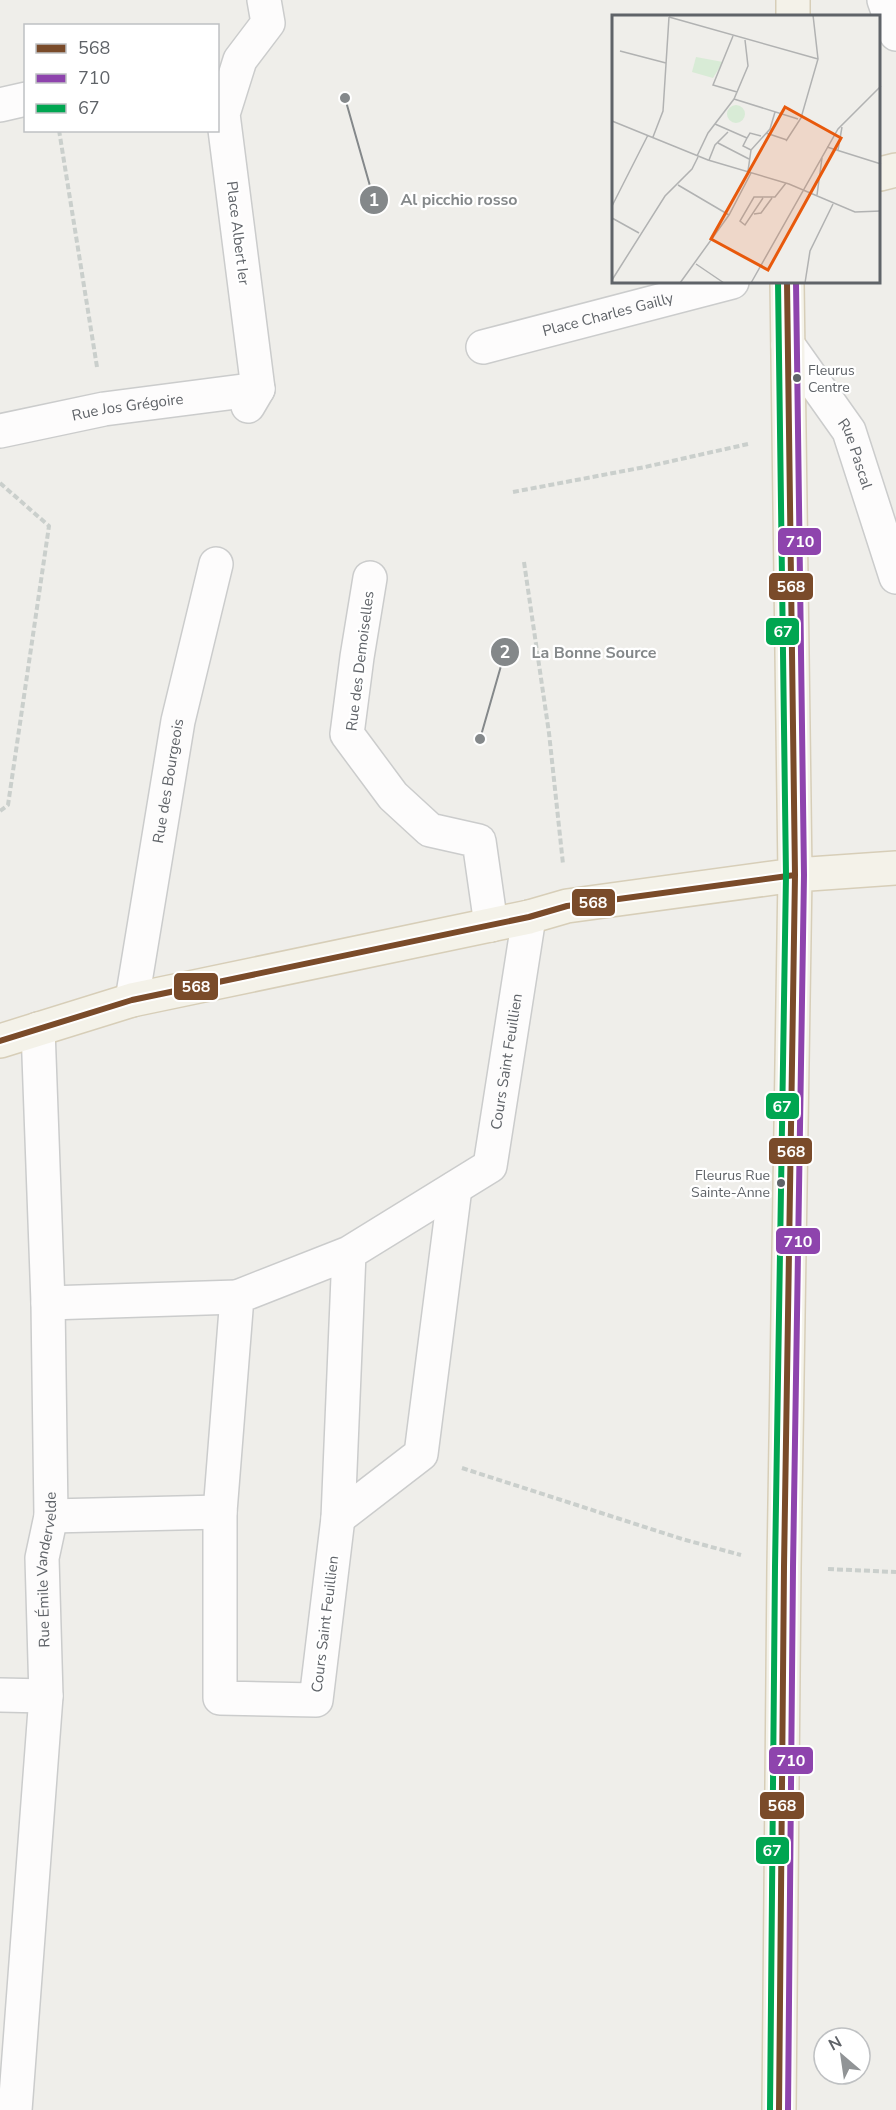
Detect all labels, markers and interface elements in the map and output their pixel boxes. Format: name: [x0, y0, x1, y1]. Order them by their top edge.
inset map: [612, 15, 881, 284]
legend: [24, 24, 219, 132]
text: 568: [78, 36, 110, 60]
text: 710: [78, 66, 110, 90]
text: 67: [78, 96, 100, 120]
street label: Place Albert Ier: [222, 180, 254, 287]
callout: Al picchio rosso: [359, 183, 530, 217]
text: 1: [369, 188, 379, 212]
text: Al picchio rosso: [400, 189, 518, 211]
street label: Place Charles Gailly: [540, 288, 676, 341]
place label: Fleurus Centre: [808, 361, 855, 397]
marker: Fleurus Centre: [791, 372, 803, 384]
street label: Rue Jos Grégoire: [70, 389, 185, 426]
street label: Rue Pascal: [833, 414, 877, 492]
line badge: 710: [777, 527, 822, 556]
text: 710: [786, 531, 814, 553]
line badge: 568: [768, 572, 814, 601]
text: 568: [777, 576, 805, 598]
street label: Rue des Demoiselles: [341, 590, 379, 732]
line badge: 67: [765, 617, 800, 646]
text: 67: [773, 621, 793, 643]
callout: La Bonne Source: [490, 635, 668, 669]
text: 2: [500, 640, 510, 664]
text: La Bonne Source: [532, 642, 657, 664]
street label: Rue des Bourgeois: [148, 717, 188, 845]
line badge: 568: [571, 888, 616, 917]
text: 568: [579, 892, 607, 914]
line badge: 568: [173, 972, 219, 1001]
text: 568: [182, 976, 210, 998]
street label: Cours Saint Feuillien: [486, 992, 527, 1131]
line badge: 67: [765, 1092, 800, 1120]
text: 67: [772, 1096, 792, 1118]
line badge: 568: [768, 1137, 813, 1165]
text: 568: [777, 1141, 805, 1163]
place label: Fleurus Rue Sainte-Anne: [691, 1166, 770, 1202]
marker: Fleurus Rue Sainte-Anne: [775, 1177, 787, 1189]
line badge: 710: [775, 1227, 821, 1255]
text: 710: [784, 1231, 812, 1253]
street label: Rue Émile Vandervelde: [32, 1492, 61, 1648]
street label: Cours Saint Feuillien: [307, 1554, 343, 1694]
line badge: 710: [768, 1746, 814, 1775]
text: 710: [777, 1750, 805, 1772]
line badge: 568: [759, 1791, 805, 1820]
text: 568: [768, 1795, 796, 1817]
line badge: 67: [755, 1836, 790, 1865]
text: 67: [762, 1840, 782, 1862]
north arrow: [812, 2026, 872, 2086]
text: N: [825, 2031, 846, 2056]

